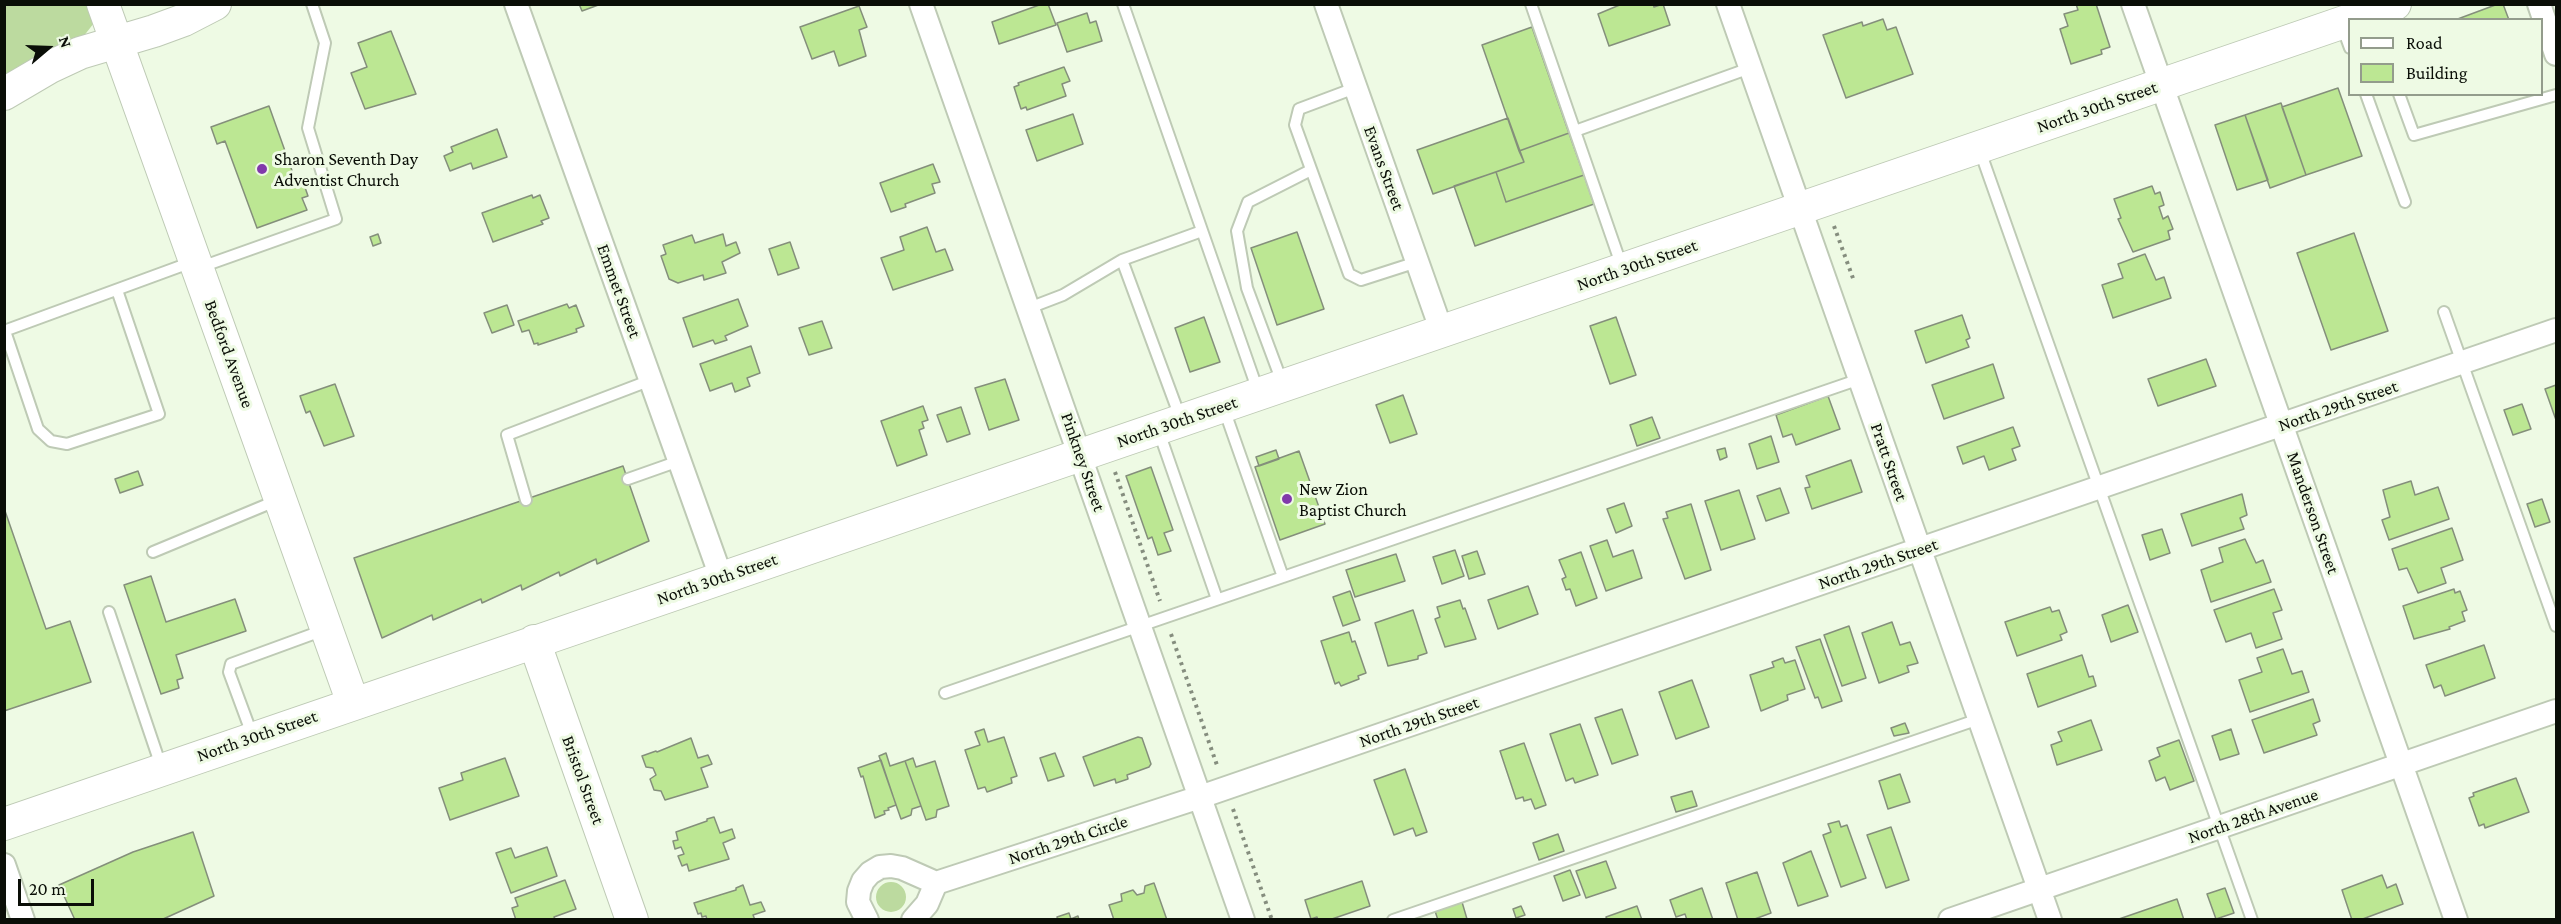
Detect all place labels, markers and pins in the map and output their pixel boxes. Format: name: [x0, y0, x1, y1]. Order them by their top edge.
place label: Sharon Seventh Day Adventist Church: [274, 148, 418, 190]
marker: Sharon Seventh Day Adventist Church: [255, 162, 269, 176]
place label: New Zion Baptist Church: [1299, 478, 1407, 520]
marker: New Zion Baptist Church: [1280, 492, 1294, 506]

